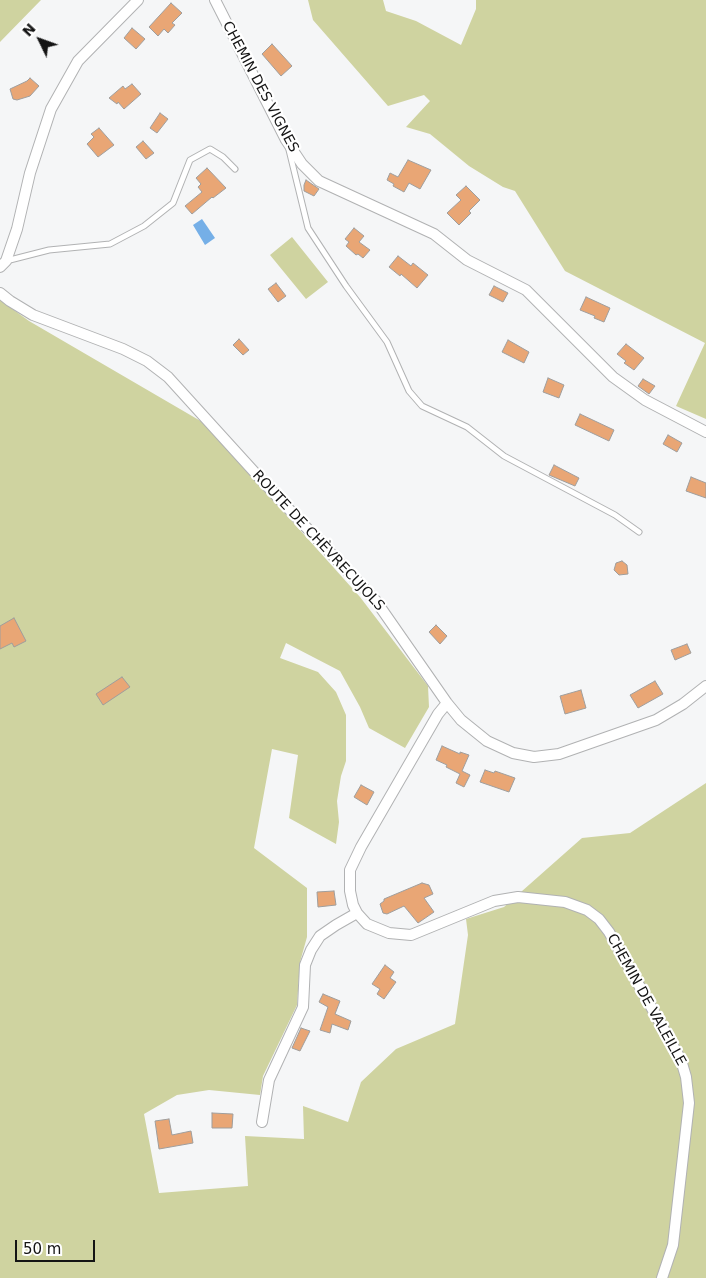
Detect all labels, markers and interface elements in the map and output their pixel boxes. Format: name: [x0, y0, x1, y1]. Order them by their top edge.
north arrow: [15, 15, 65, 65]
street label: CHEMIN DES VIGNES: [218, 19, 302, 155]
text: N: [19, 20, 39, 40]
street label: ROUTE DE CHÈVRECUJOLS: [248, 467, 388, 615]
street label: CHEMIN DE VALEILLE: [603, 931, 689, 1069]
scale bar: [18, 1230, 98, 1262]
text: 50 m: [23, 1240, 61, 1258]

